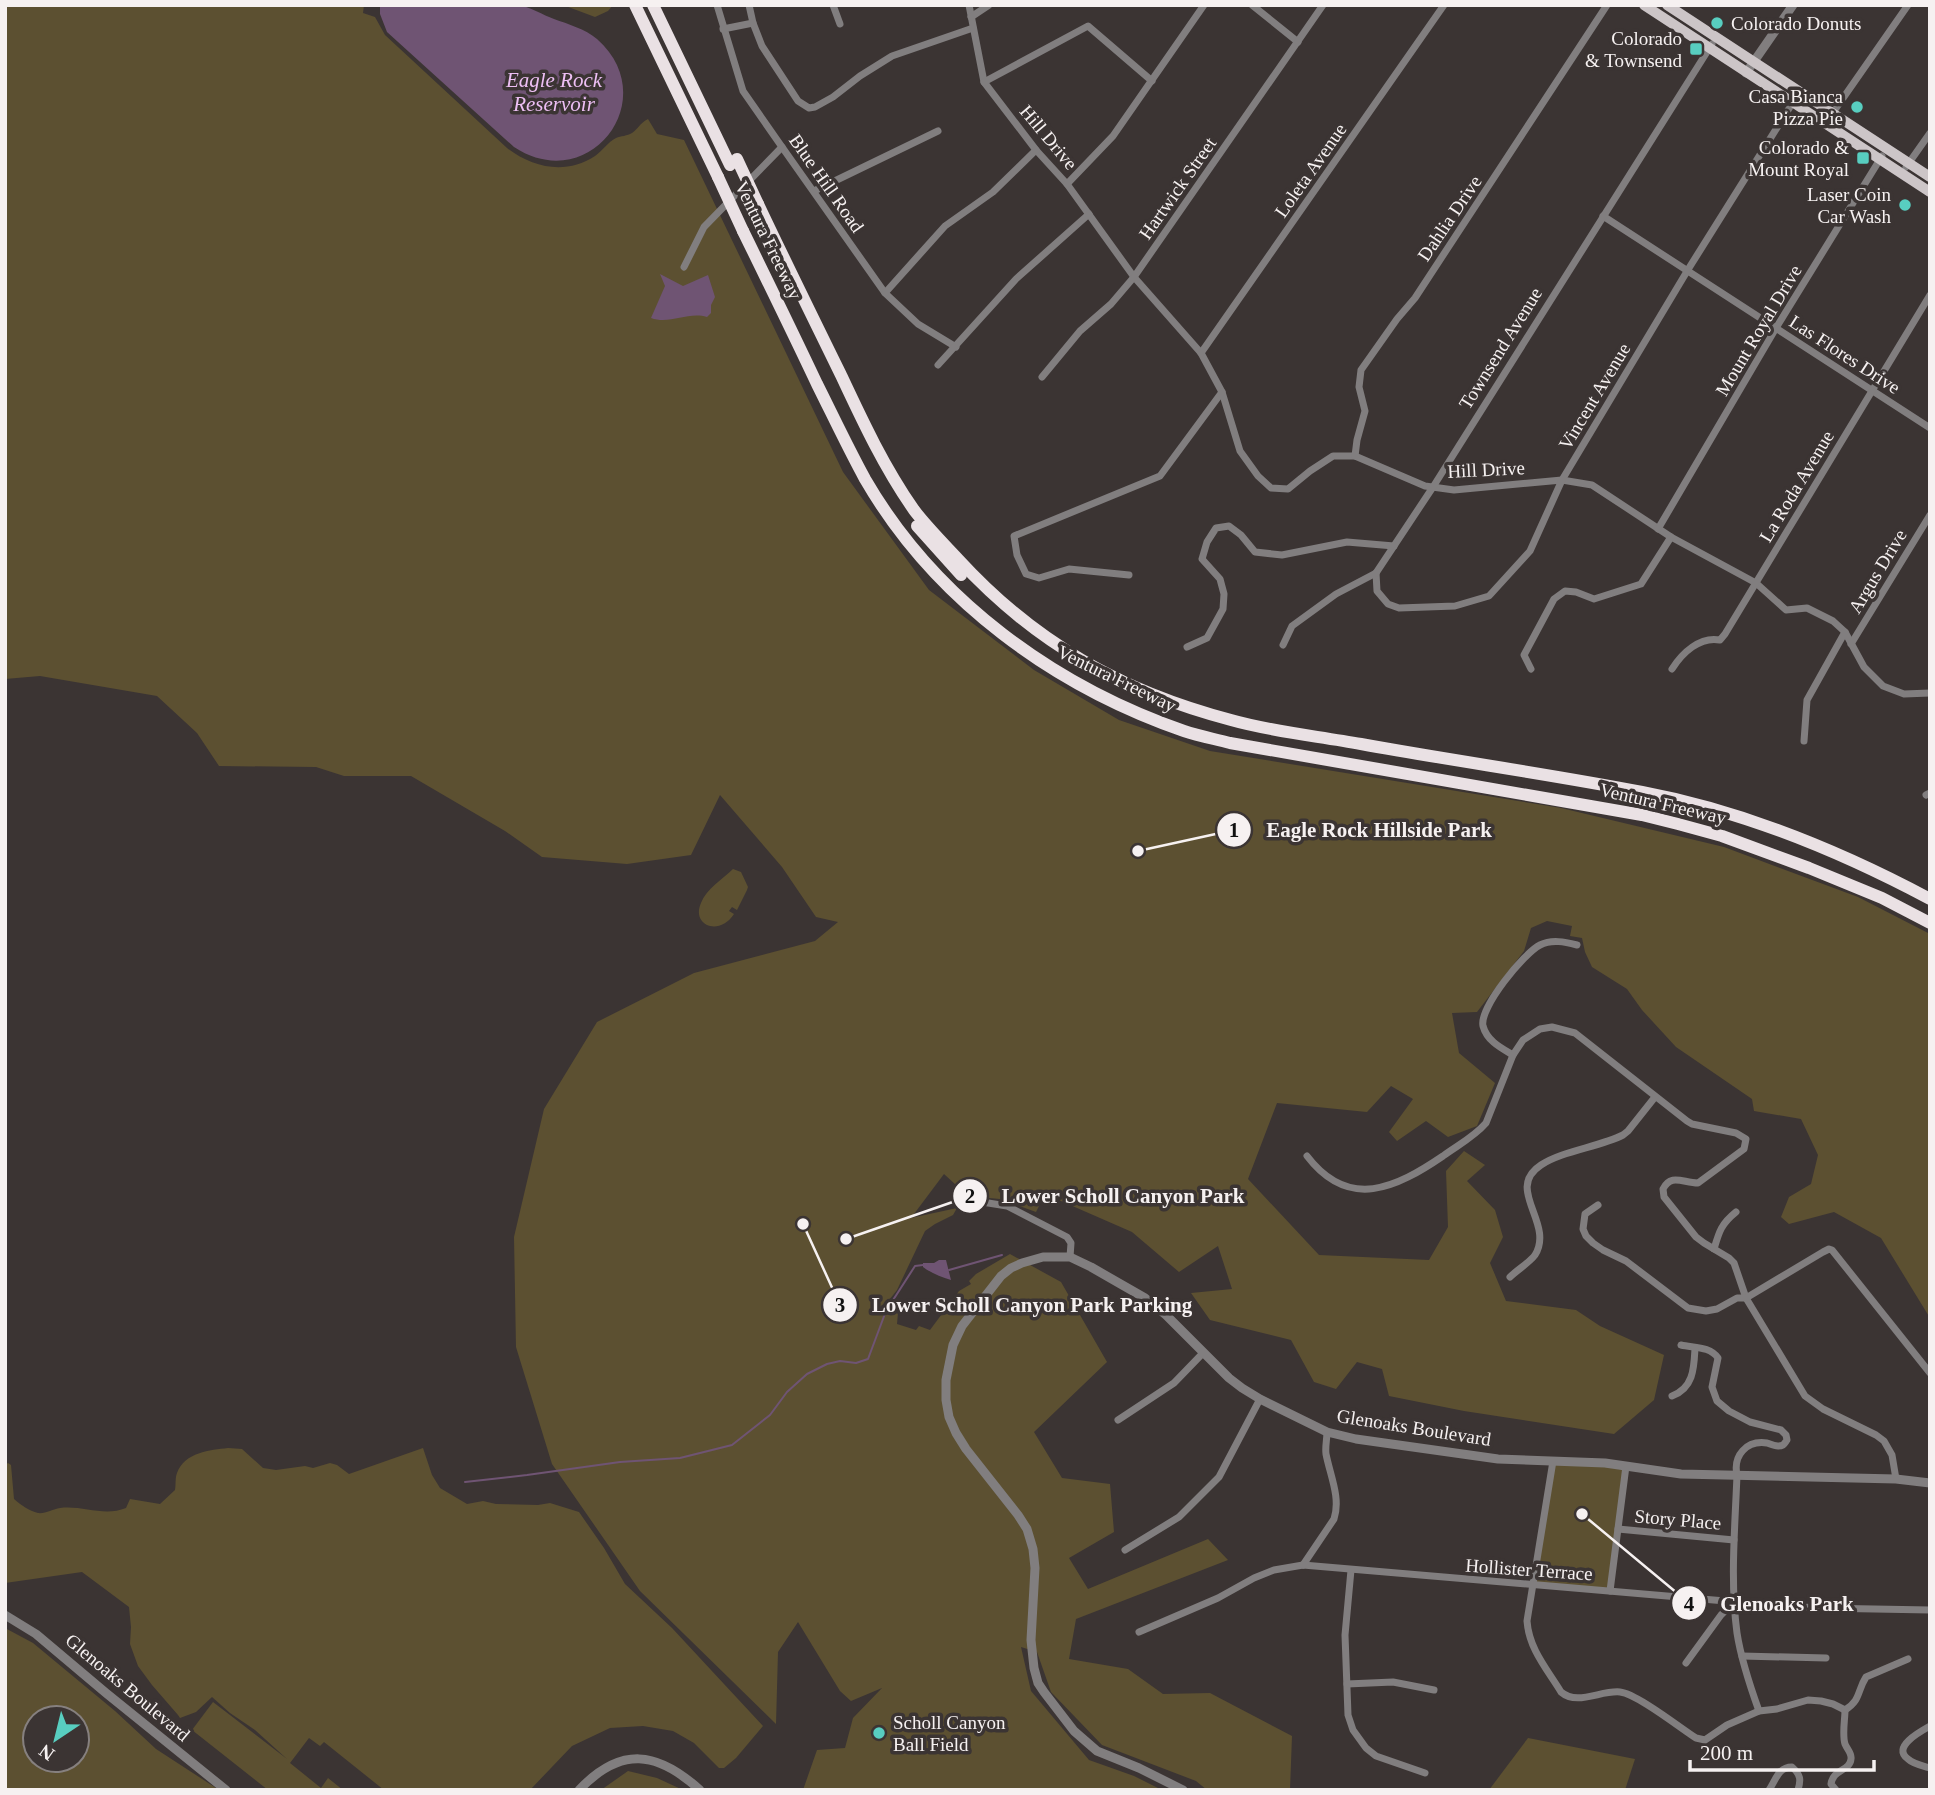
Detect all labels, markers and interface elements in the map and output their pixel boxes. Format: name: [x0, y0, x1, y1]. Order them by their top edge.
place label: Colorado Donuts: [1731, 13, 1861, 34]
marker: Colorado Donuts: [1709, 15, 1725, 31]
place label: Colorado & Townsend: [1585, 28, 1682, 71]
marker: Colorado & Townsend: [1688, 41, 1704, 57]
water label: Eagle Rock Reservoir: [505, 68, 603, 116]
place label: Casa Bianca Pizza Pie: [1749, 86, 1844, 129]
marker: Casa Bianca Pizza Pie: [1849, 99, 1865, 115]
street label: Hill Drive: [1016, 101, 1082, 174]
street label: Loleta Avenue: [1270, 119, 1351, 221]
street label: Blue Hill Road: [785, 130, 868, 237]
street label: Hartwick Street: [1134, 133, 1221, 243]
place label: Colorado & Mount Royal: [1748, 137, 1849, 180]
marker: Colorado & Mount Royal: [1855, 150, 1871, 166]
street label: Dahlia Drive: [1413, 172, 1486, 265]
street label: Ventura Freeway: [731, 178, 807, 303]
place label: Laser Coin Car Wash: [1807, 184, 1891, 227]
marker: Laser Coin Car Wash: [1897, 197, 1913, 213]
street label: Mount Royal Drive: [1711, 261, 1806, 399]
street label: Townsend Avenue: [1455, 284, 1546, 413]
street label: Las Flores Drive: [1785, 311, 1904, 398]
street label: Vincent Avenue: [1554, 339, 1634, 453]
street label: La Roda Avenue: [1755, 427, 1838, 546]
street label: Hill Drive: [1447, 457, 1525, 482]
street label: Argus Drive: [1844, 526, 1911, 617]
street label: Ventura Freeway: [1054, 641, 1180, 716]
street label: Ventura Freeway: [1598, 779, 1729, 828]
callout: Eagle Rock Hillside Park: [1217, 809, 1506, 851]
text: 1: [1229, 818, 1239, 842]
text: Eagle Rock Hillside Park: [1266, 818, 1492, 842]
callout: Lower Scholl Canyon Park: [953, 1175, 1259, 1217]
text: 2: [965, 1184, 975, 1208]
text: Lower Scholl Canyon Park: [1002, 1184, 1245, 1208]
callout: Lower Scholl Canyon Park Parking: [822, 1284, 1206, 1326]
text: 3: [835, 1293, 845, 1317]
text: Lower Scholl Canyon Park Parking: [872, 1293, 1193, 1317]
street label: Glenoaks Boulevard: [1335, 1405, 1493, 1450]
street label: Story Place: [1634, 1505, 1722, 1534]
street label: Hollister Terrace: [1465, 1555, 1593, 1584]
callout: Glenoaks Park: [1671, 1582, 1868, 1624]
text: 4: [1684, 1592, 1695, 1616]
text: Glenoaks Park: [1720, 1592, 1854, 1616]
street label: Glenoaks Boulevard: [61, 1629, 194, 1746]
north arrow: [21, 1704, 91, 1774]
place label: Scholl Canyon Ball Field: [893, 1712, 1006, 1755]
marker: Scholl Canyon Ball Field: [871, 1725, 887, 1741]
scale bar: [1690, 1728, 1874, 1772]
text: N: [35, 1740, 58, 1765]
text: 200 m: [1700, 1741, 1753, 1765]

